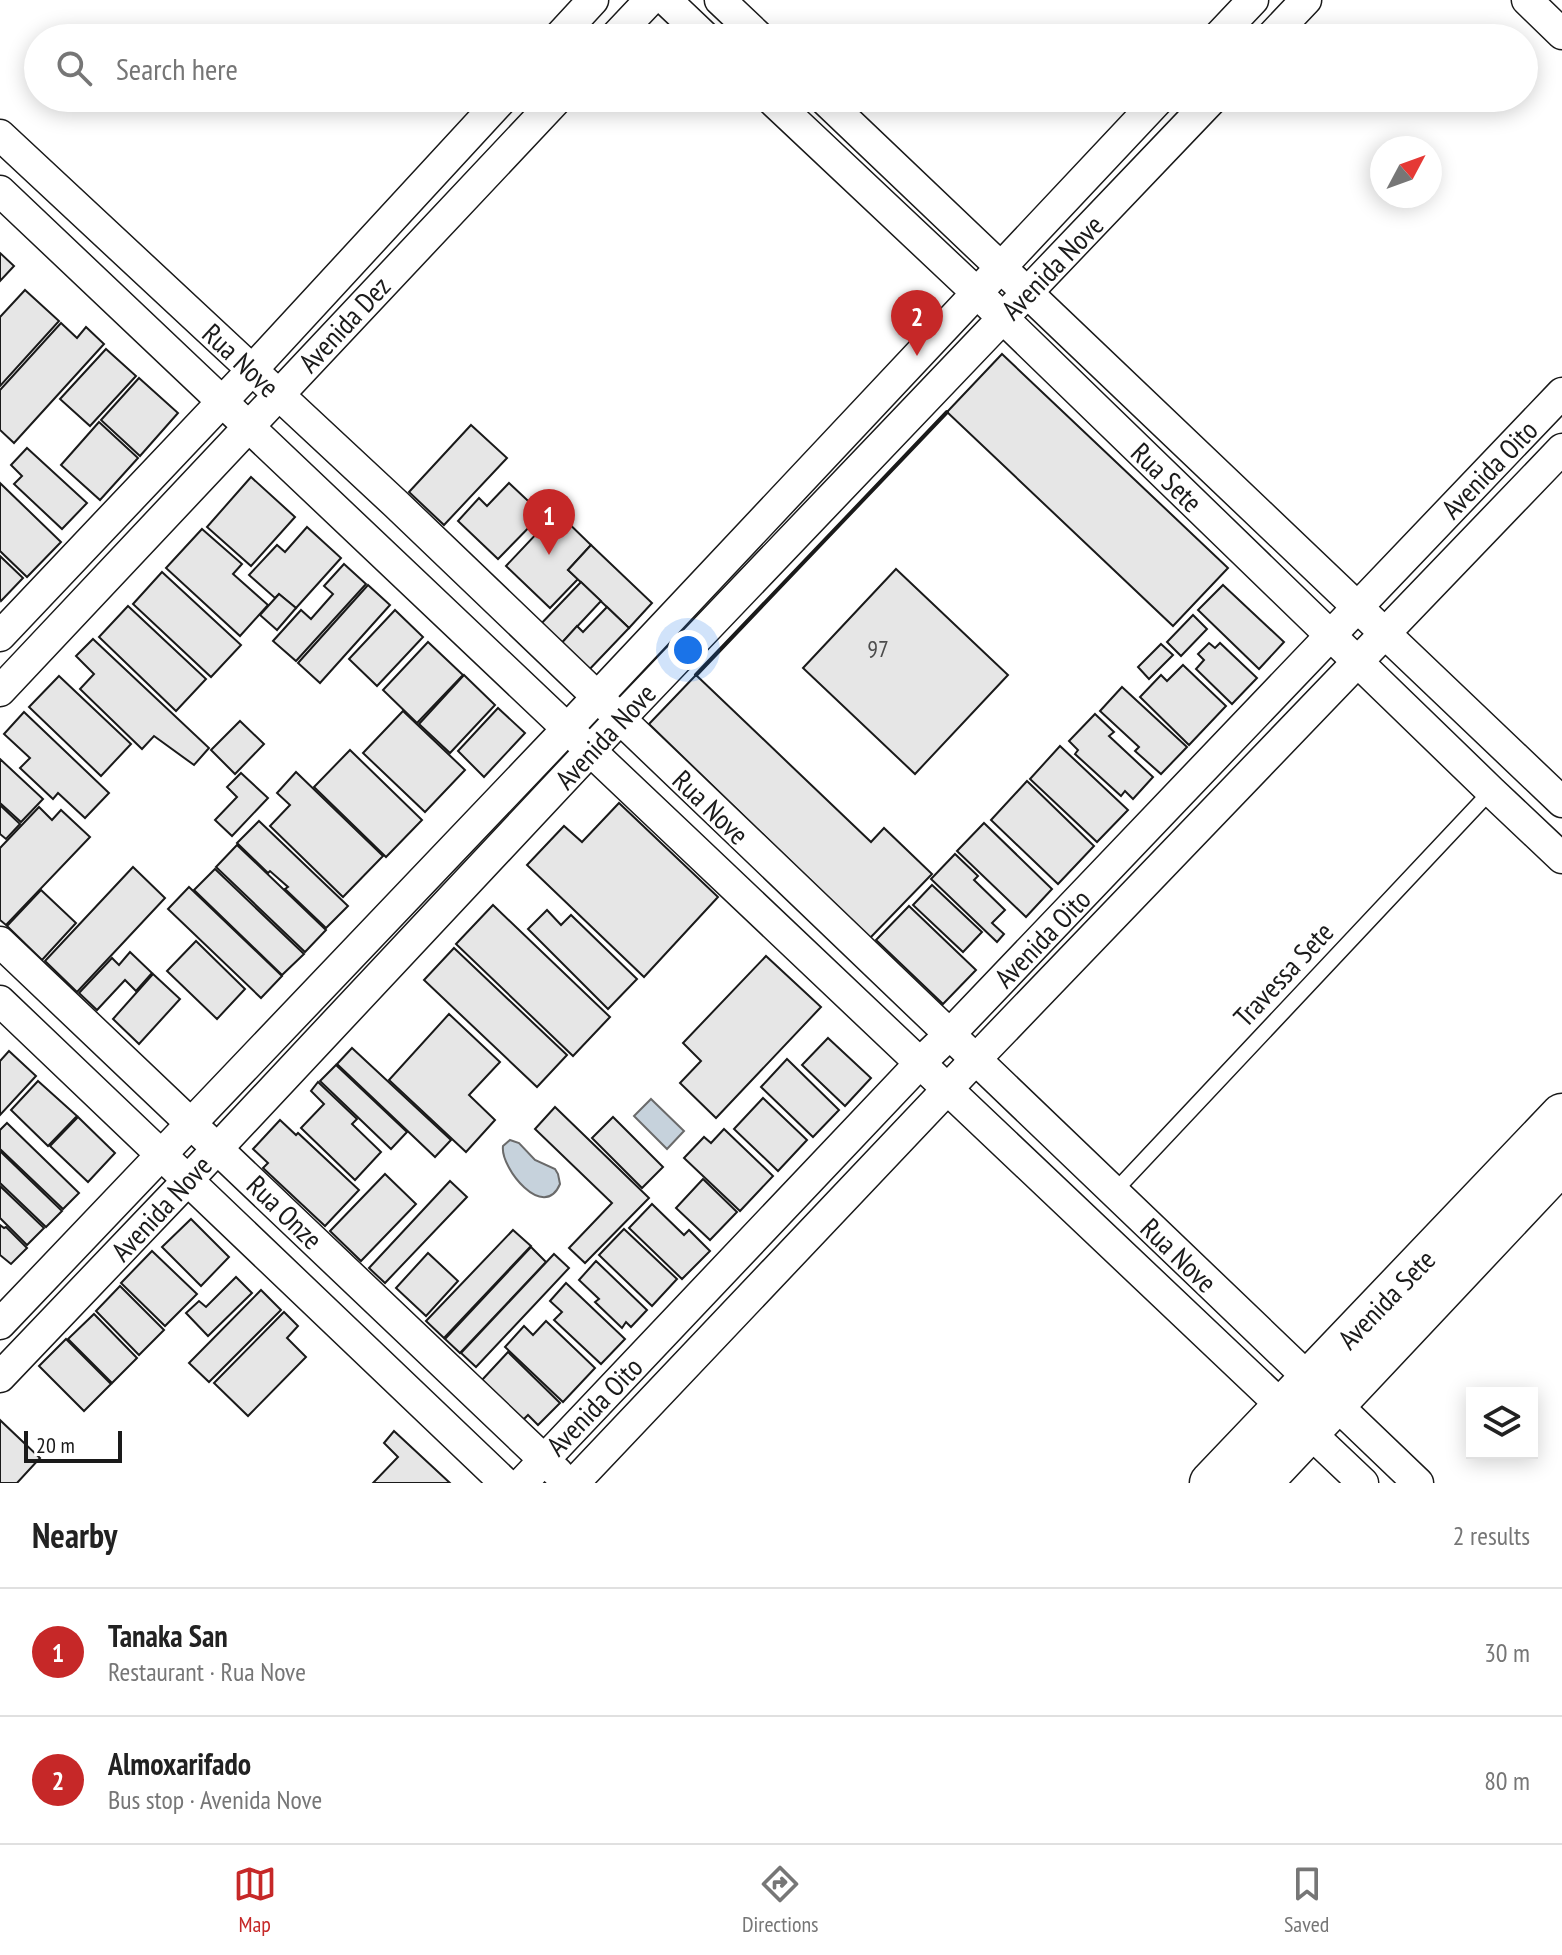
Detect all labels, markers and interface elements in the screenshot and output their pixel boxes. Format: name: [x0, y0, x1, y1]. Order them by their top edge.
search box: [24, 24, 1538, 112]
icon: search: [52, 46, 96, 90]
text: Search here: [116, 49, 238, 88]
north arrow: [1370, 136, 1442, 208]
street label: Avenida Nove: [993, 207, 1111, 327]
street label: Avenida Dez: [290, 268, 398, 380]
pin: 2: [891, 290, 943, 356]
street label: Rua Nove: [195, 315, 287, 405]
street label: Avenida Oito: [1433, 412, 1545, 526]
street label: Rua Sete: [1123, 434, 1211, 520]
pin: 1: [523, 489, 575, 555]
your location: [668, 630, 708, 670]
house number: 97: [867, 633, 889, 664]
street label: Avenida Nove: [547, 675, 663, 797]
street label: Rua Nove: [665, 762, 757, 852]
street label: Avenida Oito: [986, 881, 1098, 995]
street label: Travessa Sete: [1225, 914, 1341, 1034]
street label: Avenida Nove: [103, 1147, 219, 1269]
street label: Rua Onze: [239, 1167, 331, 1257]
street label: Rua Nove: [1133, 1210, 1225, 1300]
street label: Avenida Sete: [1329, 1241, 1443, 1357]
street label: Avenida Oito: [538, 1349, 650, 1463]
map controls: [1466, 1387, 1538, 1459]
button: layers: [1466, 1387, 1538, 1459]
scale bar: [24, 1427, 122, 1463]
text: 20 m: [36, 1431, 75, 1459]
text: Nearby: [32, 1513, 117, 1557]
text: 2 results: [1453, 1519, 1530, 1552]
text: Tanaka San: [108, 1616, 228, 1655]
text: 1: [52, 1636, 64, 1669]
text: 30 m: [1484, 1636, 1530, 1669]
text: Restaurant · Rua Nove: [108, 1655, 306, 1688]
text: Almoxarifado: [108, 1744, 251, 1783]
text: 2: [52, 1764, 64, 1797]
text: 80 m: [1484, 1764, 1530, 1797]
text: Bus stop · Avenida Nove: [108, 1783, 322, 1816]
tab: Map: [233, 1862, 277, 1938]
tab: Directions: [742, 1862, 819, 1938]
tab: Saved: [1284, 1862, 1329, 1938]

